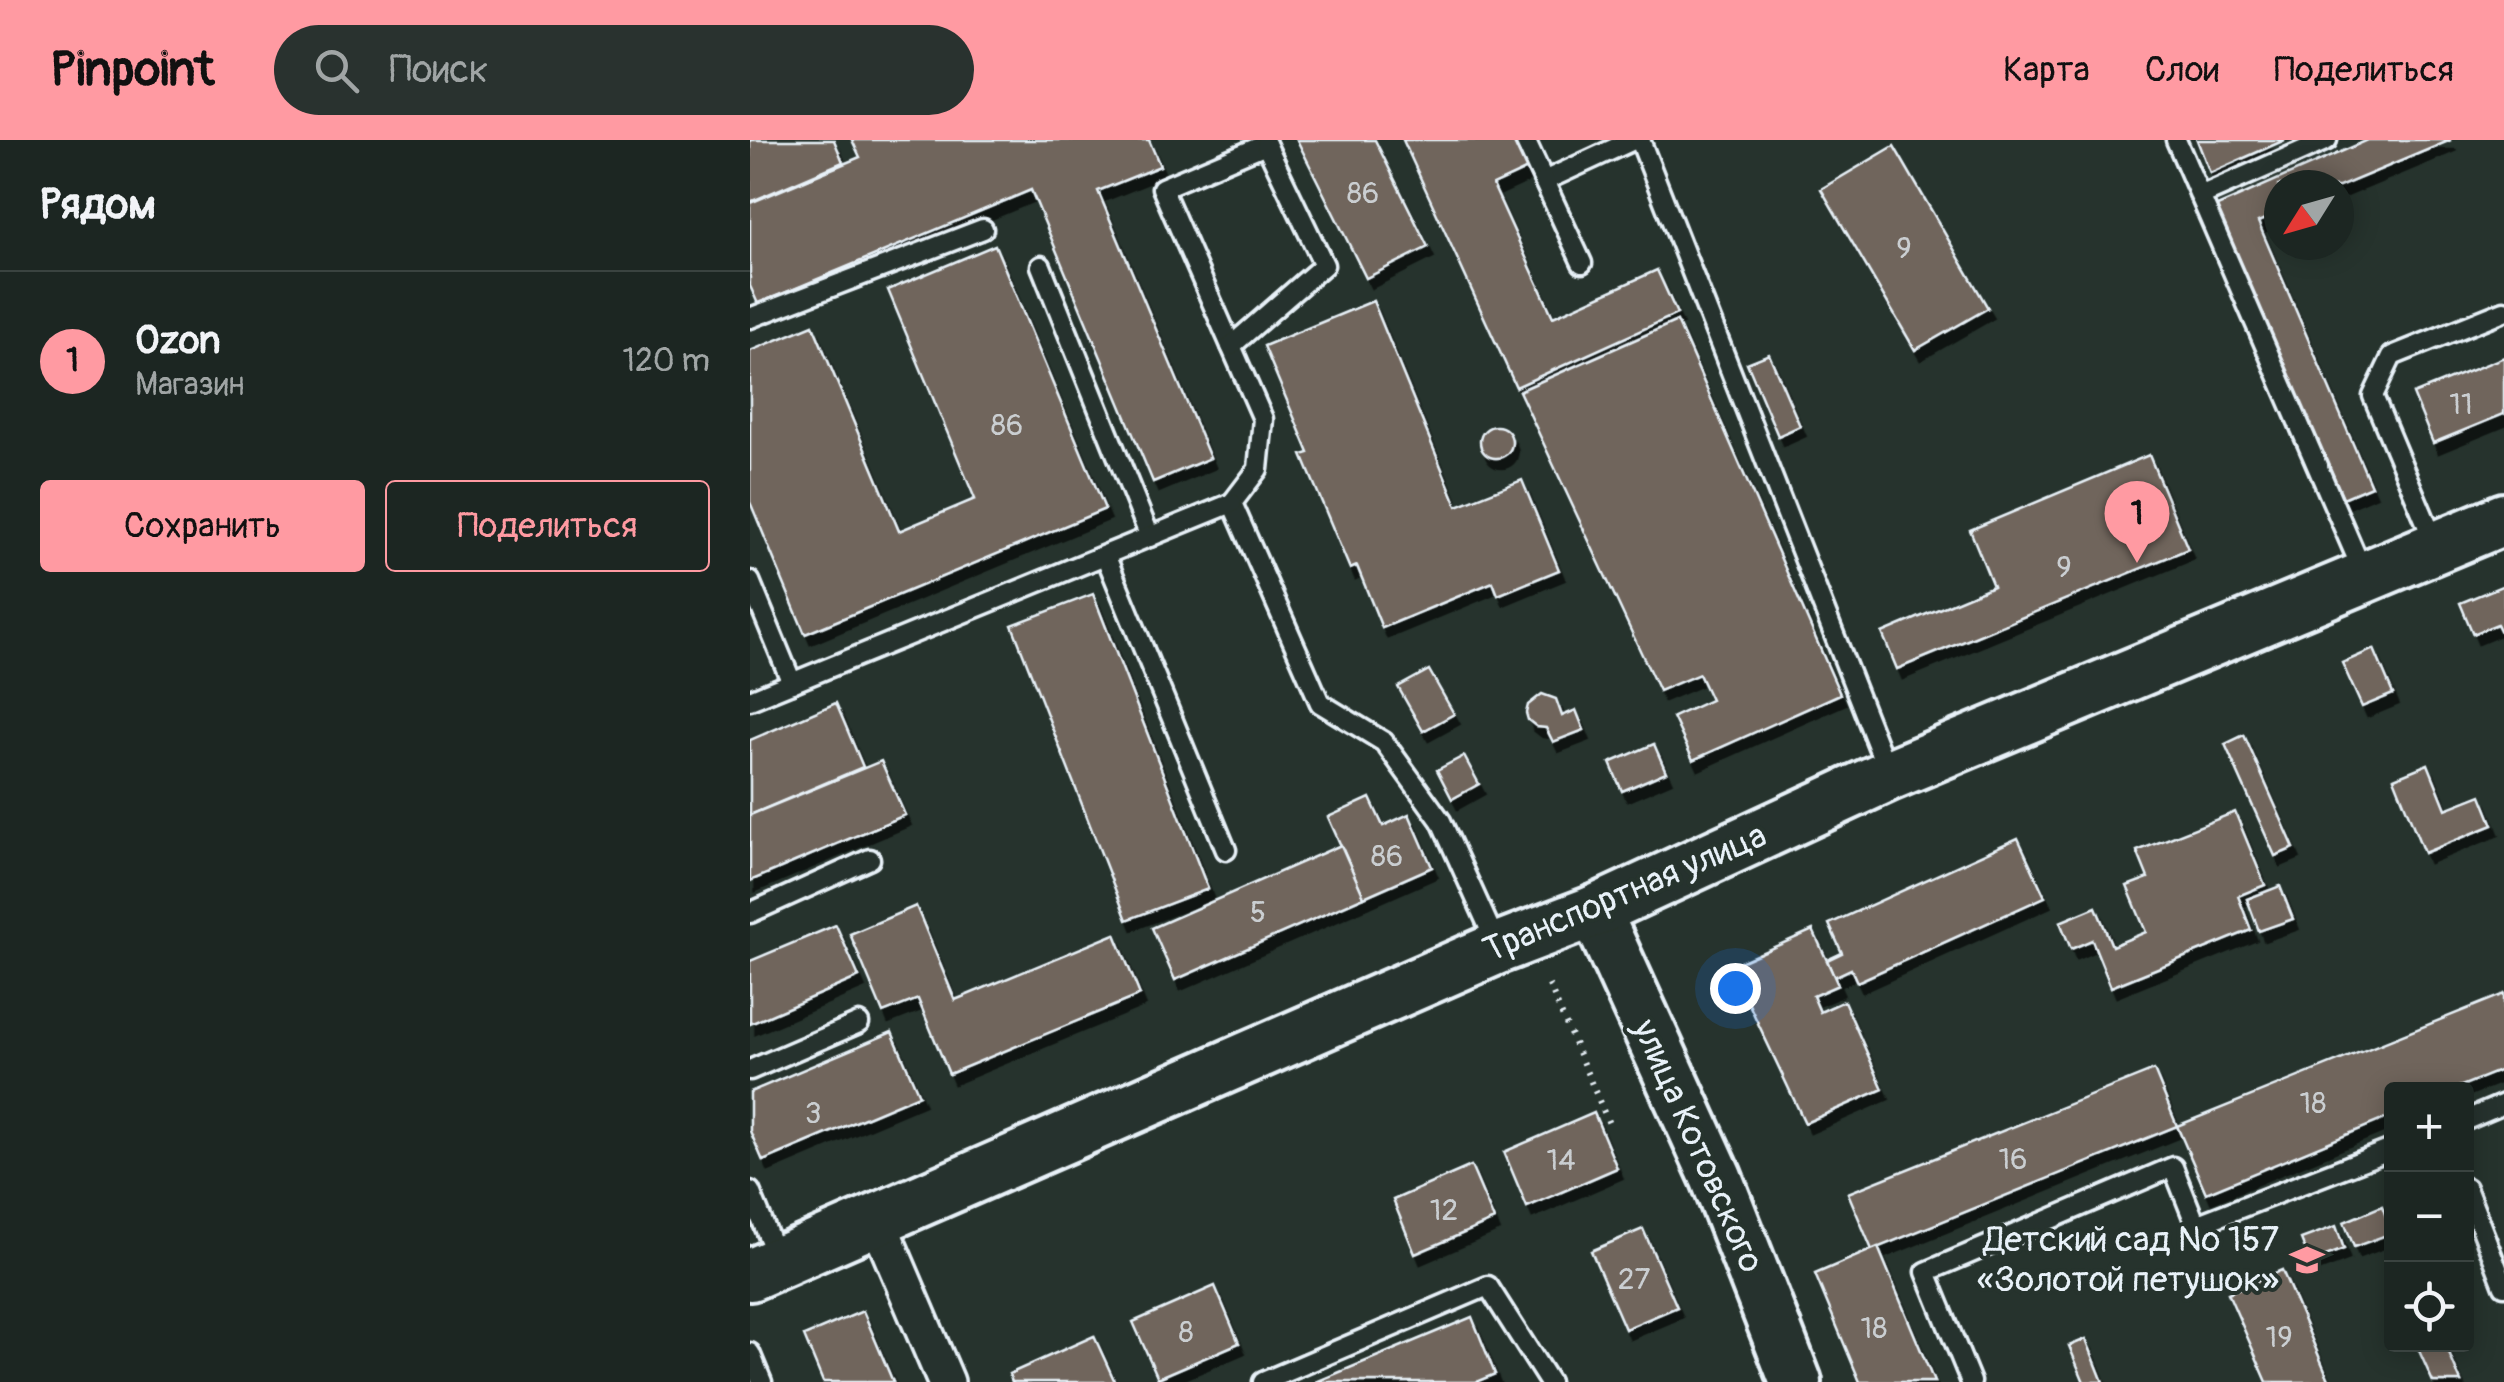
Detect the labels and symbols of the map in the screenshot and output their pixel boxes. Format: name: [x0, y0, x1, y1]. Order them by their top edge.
north arrow: [2264, 170, 2354, 260]
house number: 86: [1347, 175, 1379, 212]
house number: 9: [1896, 230, 1912, 267]
house number: 11: [2449, 386, 2473, 423]
house number: 86: [991, 407, 1023, 444]
pin: 1: [2104, 480, 2170, 563]
house number: 9: [2056, 549, 2072, 586]
street label: Транспортная улица: [1477, 814, 1773, 972]
house number: 86: [1371, 838, 1403, 875]
house number: 5: [1250, 894, 1266, 931]
your location: [1710, 963, 1761, 1014]
street label: улица Котовского: [1622, 1012, 1774, 1279]
house number: 18: [2300, 1085, 2326, 1122]
house number: 3: [805, 1095, 821, 1132]
house number: 16: [1998, 1141, 2028, 1178]
house number: 14: [1546, 1142, 1576, 1179]
house number: 12: [1430, 1192, 1458, 1229]
place label: Детский сад № 157 «Золотой петушок»: [1977, 1218, 2279, 1302]
school or university icon: Детский сад № 157 «Золотой петушок»: [2288, 1241, 2326, 1279]
house number: 27: [1618, 1261, 1650, 1298]
house number: 18: [1861, 1310, 1887, 1347]
house number: 8: [1178, 1314, 1194, 1351]
house number: 19: [2265, 1319, 2293, 1356]

